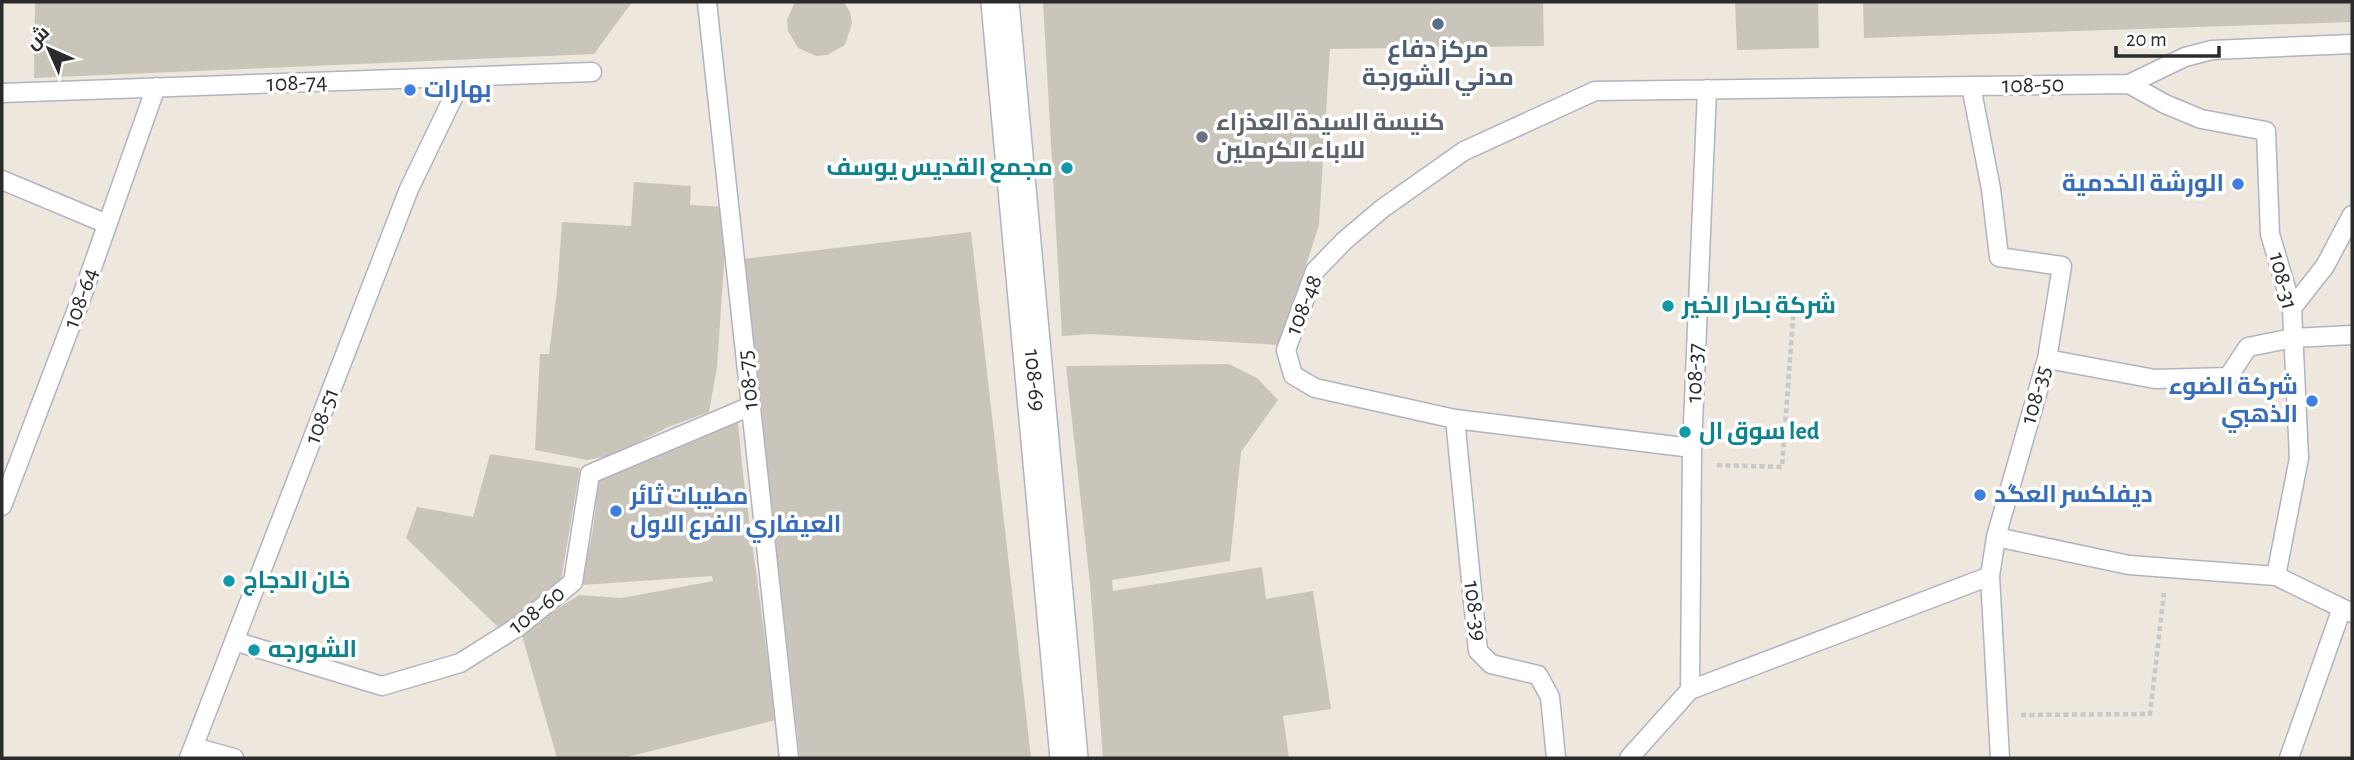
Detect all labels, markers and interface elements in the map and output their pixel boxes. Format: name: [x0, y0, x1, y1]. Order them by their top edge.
north arrow: [14, 14, 84, 84]
scale bar: [2116, 14, 2219, 58]
marker: مركز دفاع مدني الشورجة: [1430, 16, 1446, 32]
text: ش: [22, 22, 54, 54]
text: 20 m: [2126, 29, 2167, 50]
place label: مركز دفاع مدني الشورجة: [1362, 38, 1514, 96]
street label: 108-74: [266, 70, 328, 96]
street label: 108-50: [2002, 72, 2064, 98]
place label: بهارات: [424, 78, 491, 103]
marker: بهارات: [402, 82, 418, 98]
place label: كنيسة السيدة العذراء للاباء الكرملين: [1216, 111, 1445, 164]
marker: كنيسة السيدة العذراء للاباء الكرملين: [1194, 129, 1210, 145]
place label: مجمع القديس يوسف: [826, 156, 1053, 183]
marker: مجمع القديس يوسف: [1059, 160, 1075, 176]
place label: الورشة الخدمية: [2062, 170, 2224, 197]
marker: الورشة الخدمية: [2230, 176, 2246, 192]
street label: 108-31: [2264, 250, 2302, 312]
street label: 108-64: [59, 265, 103, 331]
street label: 108-48: [1281, 271, 1327, 339]
place label: شركة بحار الخير: [1681, 292, 1836, 319]
marker: شركة بحار الخير: [1660, 298, 1676, 314]
street label: 108-37: [1682, 343, 1708, 403]
street label: 108-69: [1020, 348, 1049, 413]
street label: 108-75: [733, 349, 763, 411]
street label: 108-35: [2016, 363, 2056, 427]
place label: شركة الضوء الذهبي: [2168, 373, 2298, 433]
street label: 108-51: [300, 385, 344, 447]
marker: شركة الضوء الذهبي: [2304, 393, 2320, 409]
place label: سوق ال led: [1699, 420, 1820, 445]
marker: سوق ال led: [1677, 424, 1693, 440]
place label: مطيبات ثائر العيفاري الفرع الاول: [629, 483, 841, 543]
place label: ديفلكسر العگد: [1994, 483, 2153, 508]
marker: ديفلكسر العگد: [1972, 487, 1988, 503]
marker: مطيبات ثائر العيفاري الفرع الاول: [608, 503, 624, 519]
place label: خان الدجاج: [243, 569, 350, 596]
marker: خان الدجاج: [221, 573, 237, 589]
street label: 108-39: [1459, 579, 1491, 643]
street label: 108-60: [505, 581, 569, 639]
place label: الشورجه: [268, 636, 357, 663]
marker: الشورجه: [246, 642, 262, 658]

